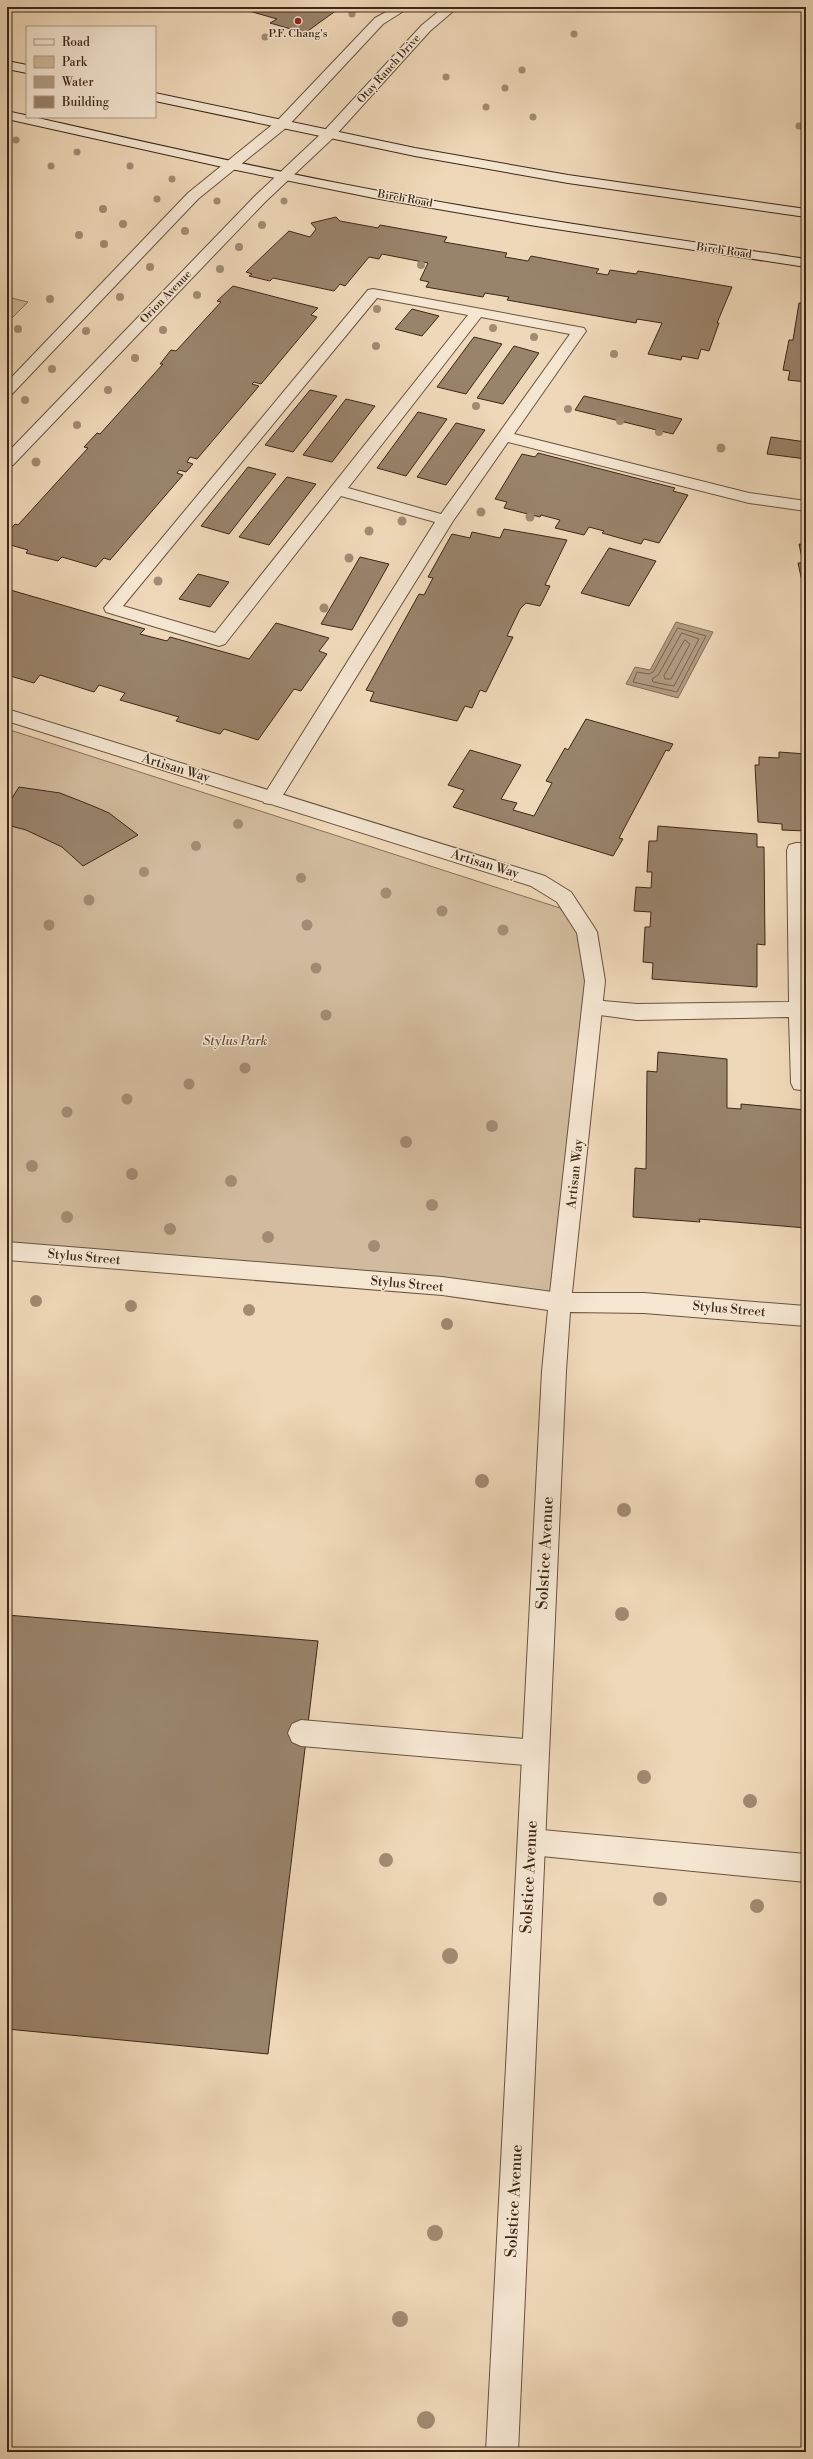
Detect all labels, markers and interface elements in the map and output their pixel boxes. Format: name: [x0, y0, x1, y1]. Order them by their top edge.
marker: P.F. Chang's: [293, 16, 303, 26]
legend: [26, 26, 156, 118]
place label: P.F. Chang's: [268, 27, 328, 41]
street label: Otay Ranch Drive: [354, 31, 424, 106]
text: Road: [62, 35, 90, 50]
text: Park: [62, 55, 88, 70]
text: Water: [61, 75, 94, 90]
text: Building: [61, 95, 110, 110]
street label: Birch Road: [375, 187, 434, 211]
street label: Birch Road: [694, 240, 753, 262]
street label: Orion Avenue: [137, 267, 195, 326]
street label: Artisan Way: [139, 750, 213, 786]
street label: Artisan Way: [448, 846, 522, 882]
park label: Stylus Park: [203, 1033, 267, 1049]
street label: Artisan Way: [563, 1138, 587, 1211]
street label: Stylus Street: [47, 1246, 122, 1268]
street label: Stylus Street: [370, 1273, 445, 1295]
street label: Stylus Street: [692, 1298, 767, 1320]
street label: Solstice Avenue: [532, 1496, 558, 1610]
street label: Solstice Avenue: [516, 1820, 542, 1934]
street label: Solstice Avenue: [501, 2144, 527, 2258]

